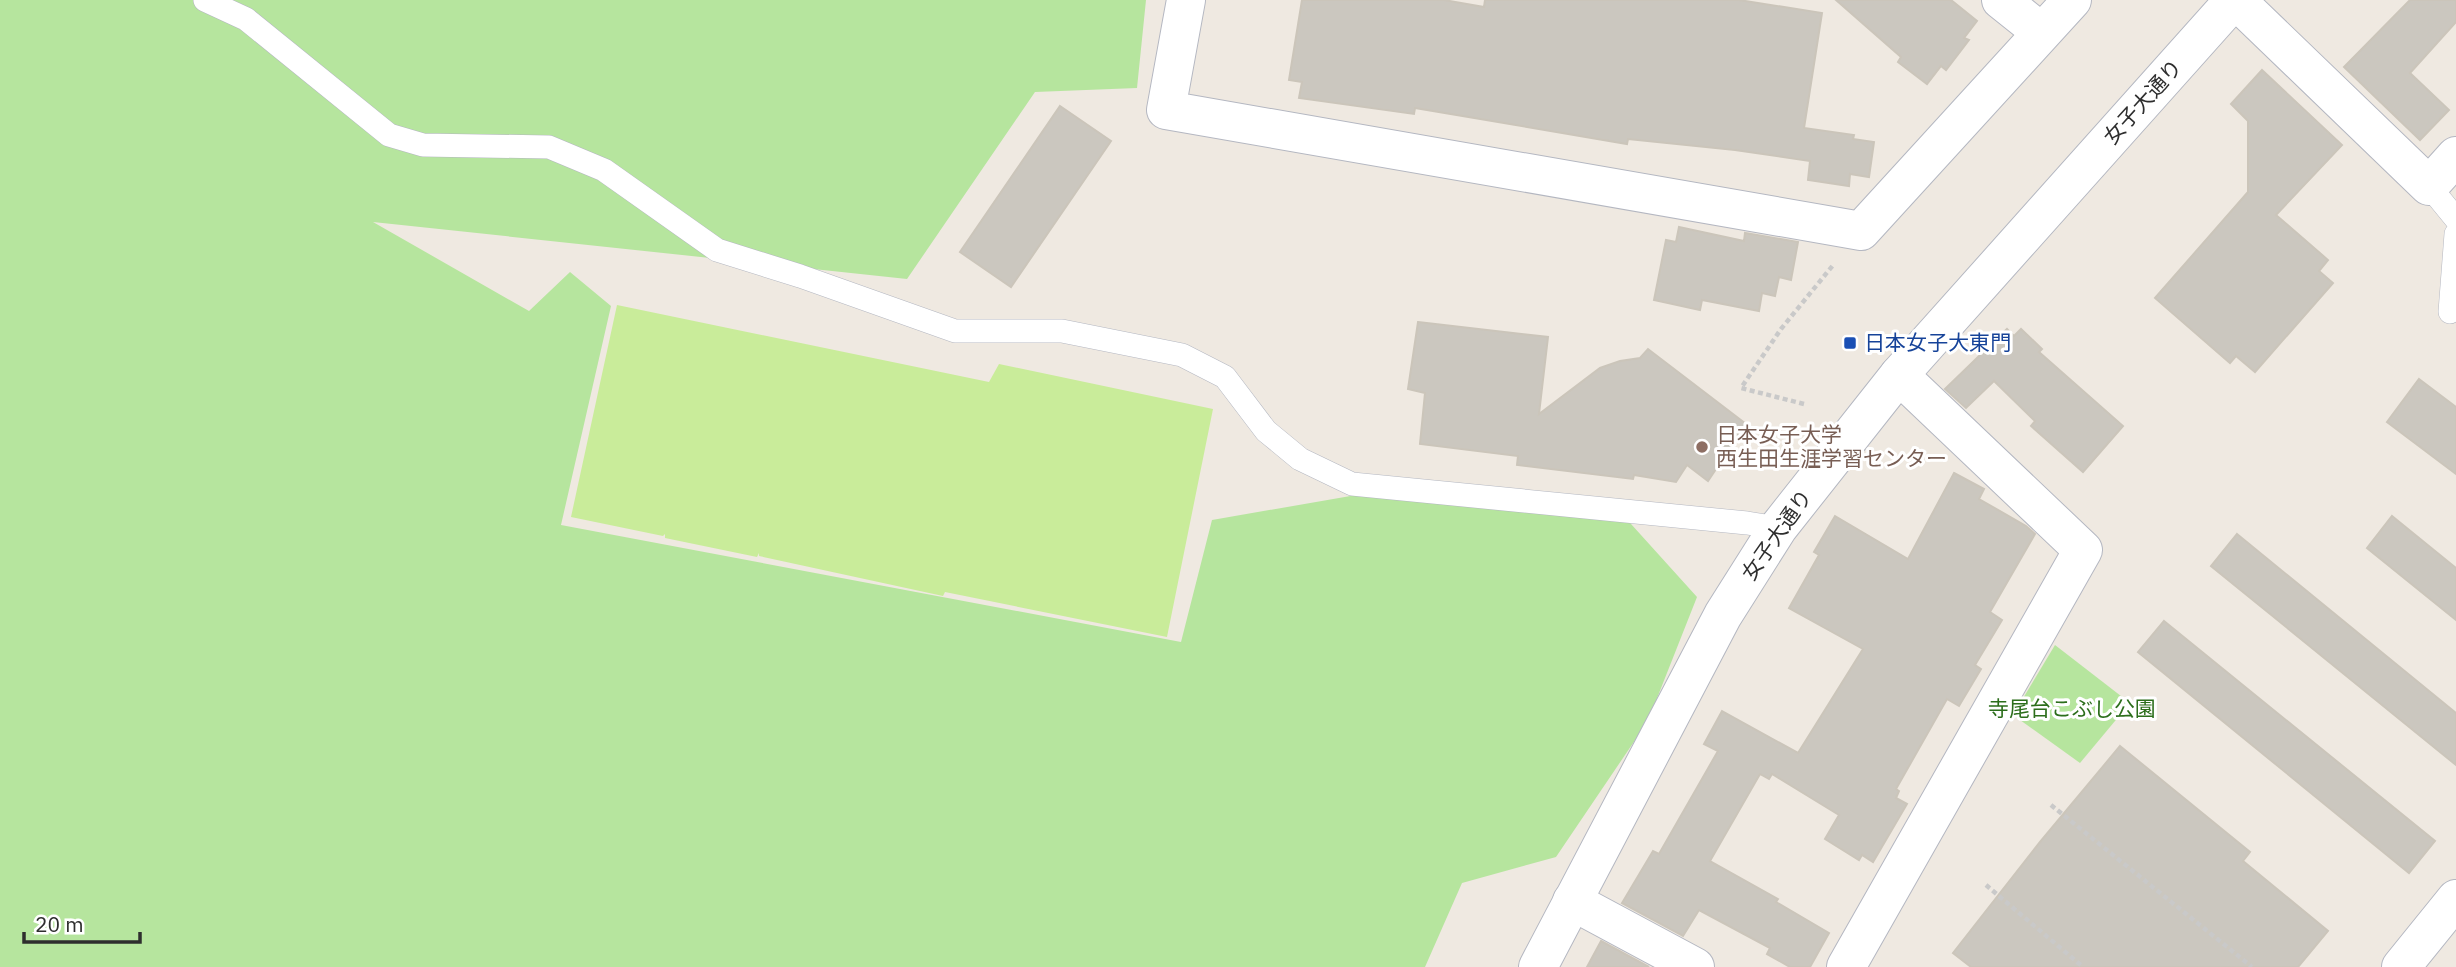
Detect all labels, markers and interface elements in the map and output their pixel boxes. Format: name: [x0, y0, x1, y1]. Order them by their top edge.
street label: 女子大通り: [2097, 53, 2188, 150]
place label: 日本女子大東門: [1864, 328, 2011, 356]
marker: 日本女子大東門: [1842, 335, 1858, 351]
place label: 日本女子大学 西生田生涯学習センター: [1716, 420, 1947, 472]
marker: 日本女子大学 西生田生涯学習センター: [1694, 439, 1710, 455]
street label: 女子大通り: [1735, 483, 1818, 585]
park label: 寺尾台こぶし公園: [1988, 694, 2156, 722]
scale bar: [24, 900, 140, 944]
text: 20 m: [35, 910, 84, 938]

